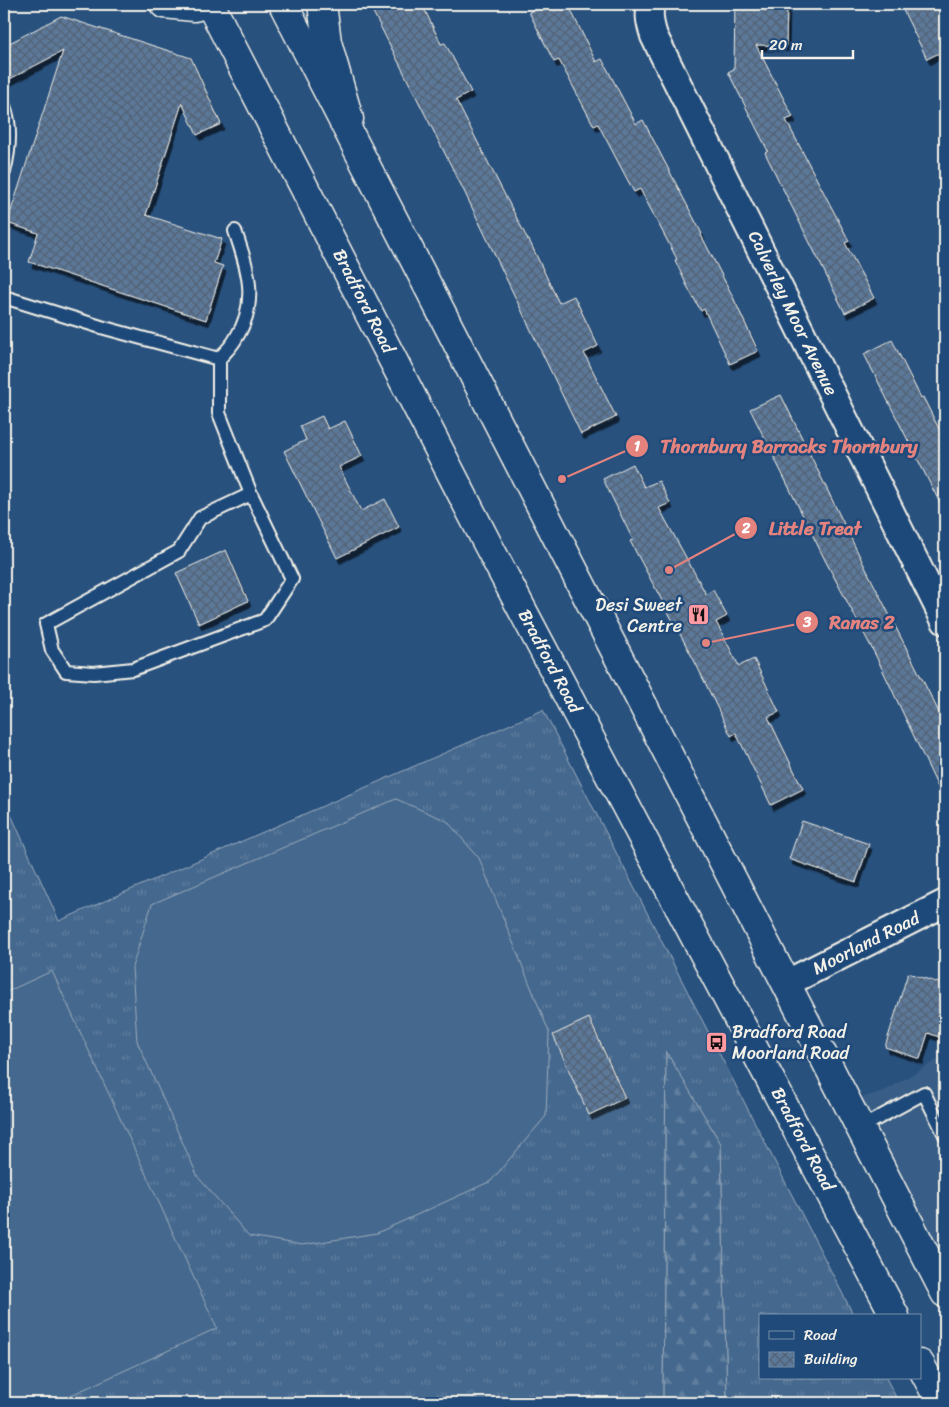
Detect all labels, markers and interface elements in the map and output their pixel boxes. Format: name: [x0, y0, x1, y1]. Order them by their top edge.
scale bar: [762, 28, 853, 60]
text: 20 m: [769, 32, 803, 58]
street label: Calverley Moor Avenue: [739, 225, 847, 401]
street label: Bradford Road: [324, 243, 405, 360]
callout: Thornbury Barracks Thornbury: [625, 429, 928, 463]
text: Thornbury Barracks Thornbury: [660, 430, 919, 463]
text: 1: [634, 433, 641, 459]
callout: Little Treat: [733, 511, 872, 545]
text: Little Treat: [769, 512, 863, 545]
text: 2: [741, 515, 751, 541]
place label: Desi Sweet Centre: [595, 589, 683, 642]
street label: Bradford Road: [509, 603, 592, 720]
restaurant icon: Desi Sweet Centre: [686, 603, 710, 627]
callout: Ranas 2: [794, 605, 905, 639]
text: Ranas 2: [828, 606, 895, 639]
text: 3: [802, 609, 812, 635]
street label: Moorland Road: [807, 901, 927, 984]
place label: Bradford Road Moorland Road: [732, 1016, 851, 1069]
bus stop icon: Bradford Road Moorland Road: [704, 1030, 728, 1054]
street label: Bradford Road: [762, 1081, 845, 1198]
legend: [759, 1314, 922, 1380]
text: Road: [804, 1322, 837, 1348]
text: Building: [804, 1346, 858, 1372]

